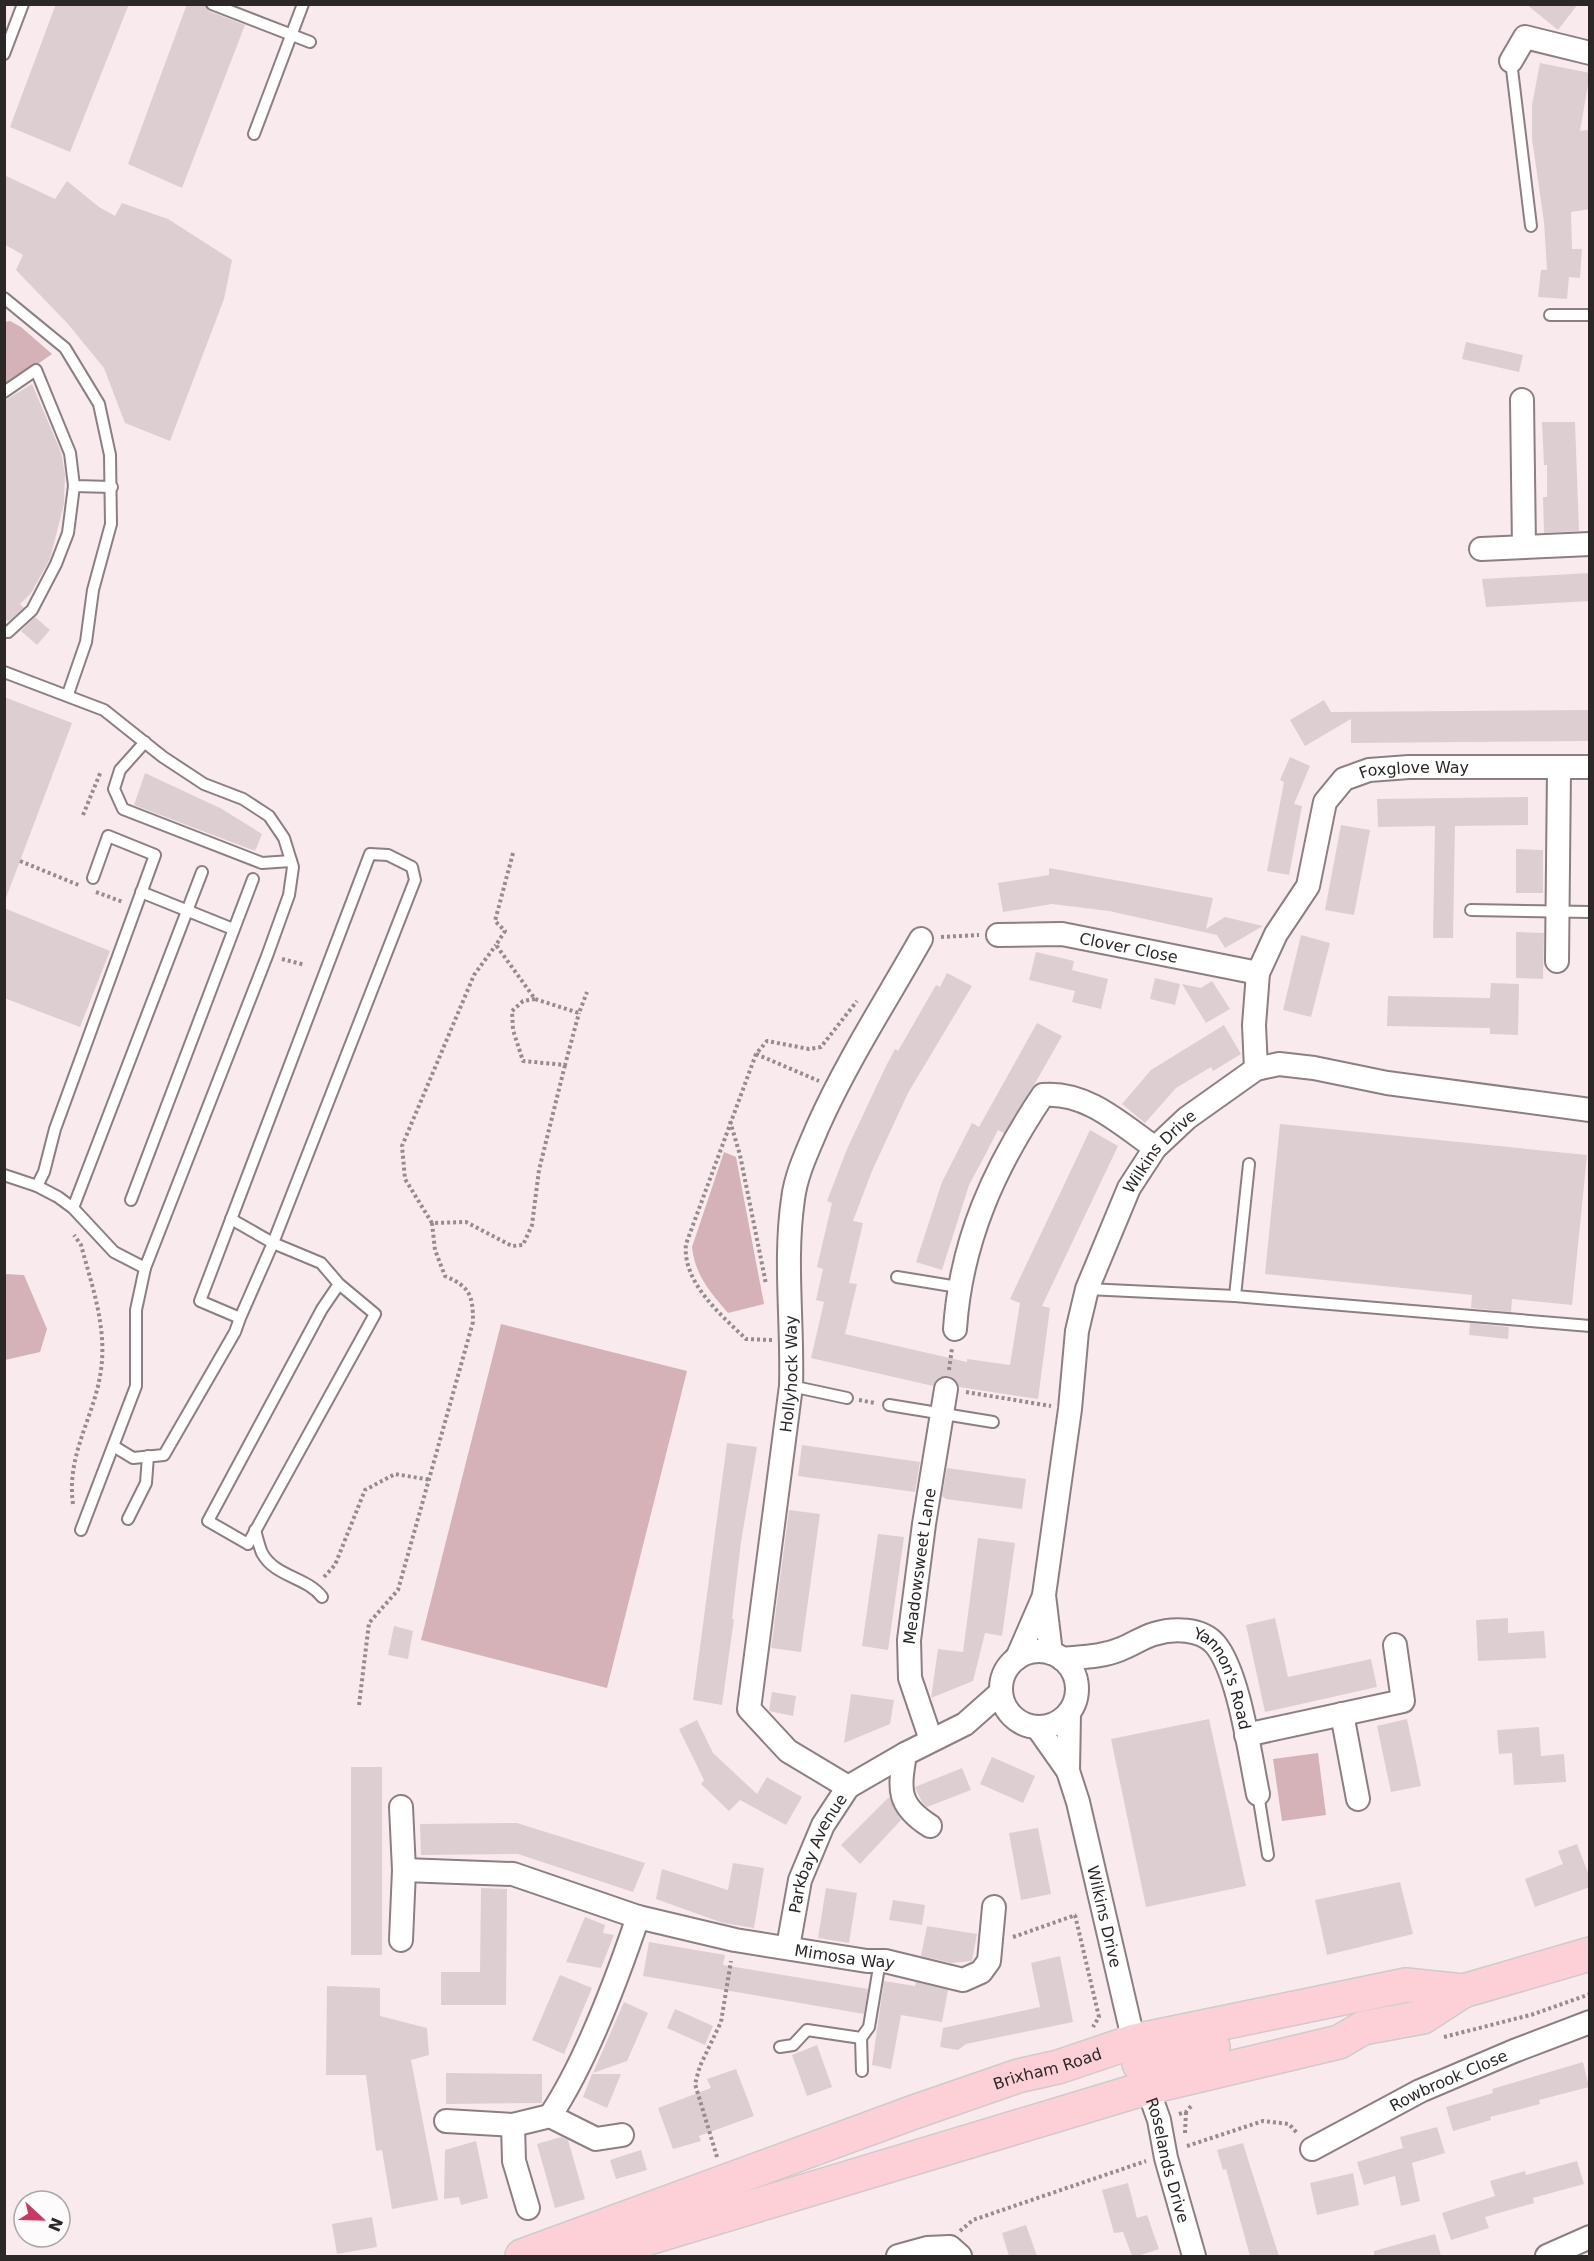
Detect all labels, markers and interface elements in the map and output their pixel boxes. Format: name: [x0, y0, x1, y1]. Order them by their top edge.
street label: Foxglove Way: [1356, 758, 1469, 783]
street label: Clover Close: [1078, 929, 1179, 967]
street label: Wilkins Drive: [1119, 1106, 1200, 1197]
street label: Hollyhock Way: [776, 1315, 801, 1434]
street label: Meadowsweet Lane: [900, 1487, 940, 1646]
street label: Yannon's Road: [1190, 1623, 1254, 1732]
street label: Parkbay Avenue: [785, 1790, 851, 1915]
street label: Wilkins Drive: [1083, 1864, 1125, 1970]
street label: Mimosa Way: [793, 1941, 897, 1973]
street label: Brixham Road: [991, 2044, 1104, 2094]
street label: Rowbrook Close: [1386, 2046, 1510, 2116]
street label: Roselands Drive: [1142, 2095, 1193, 2225]
north arrow: [12, 2189, 72, 2249]
text: N: [44, 2215, 67, 2234]

